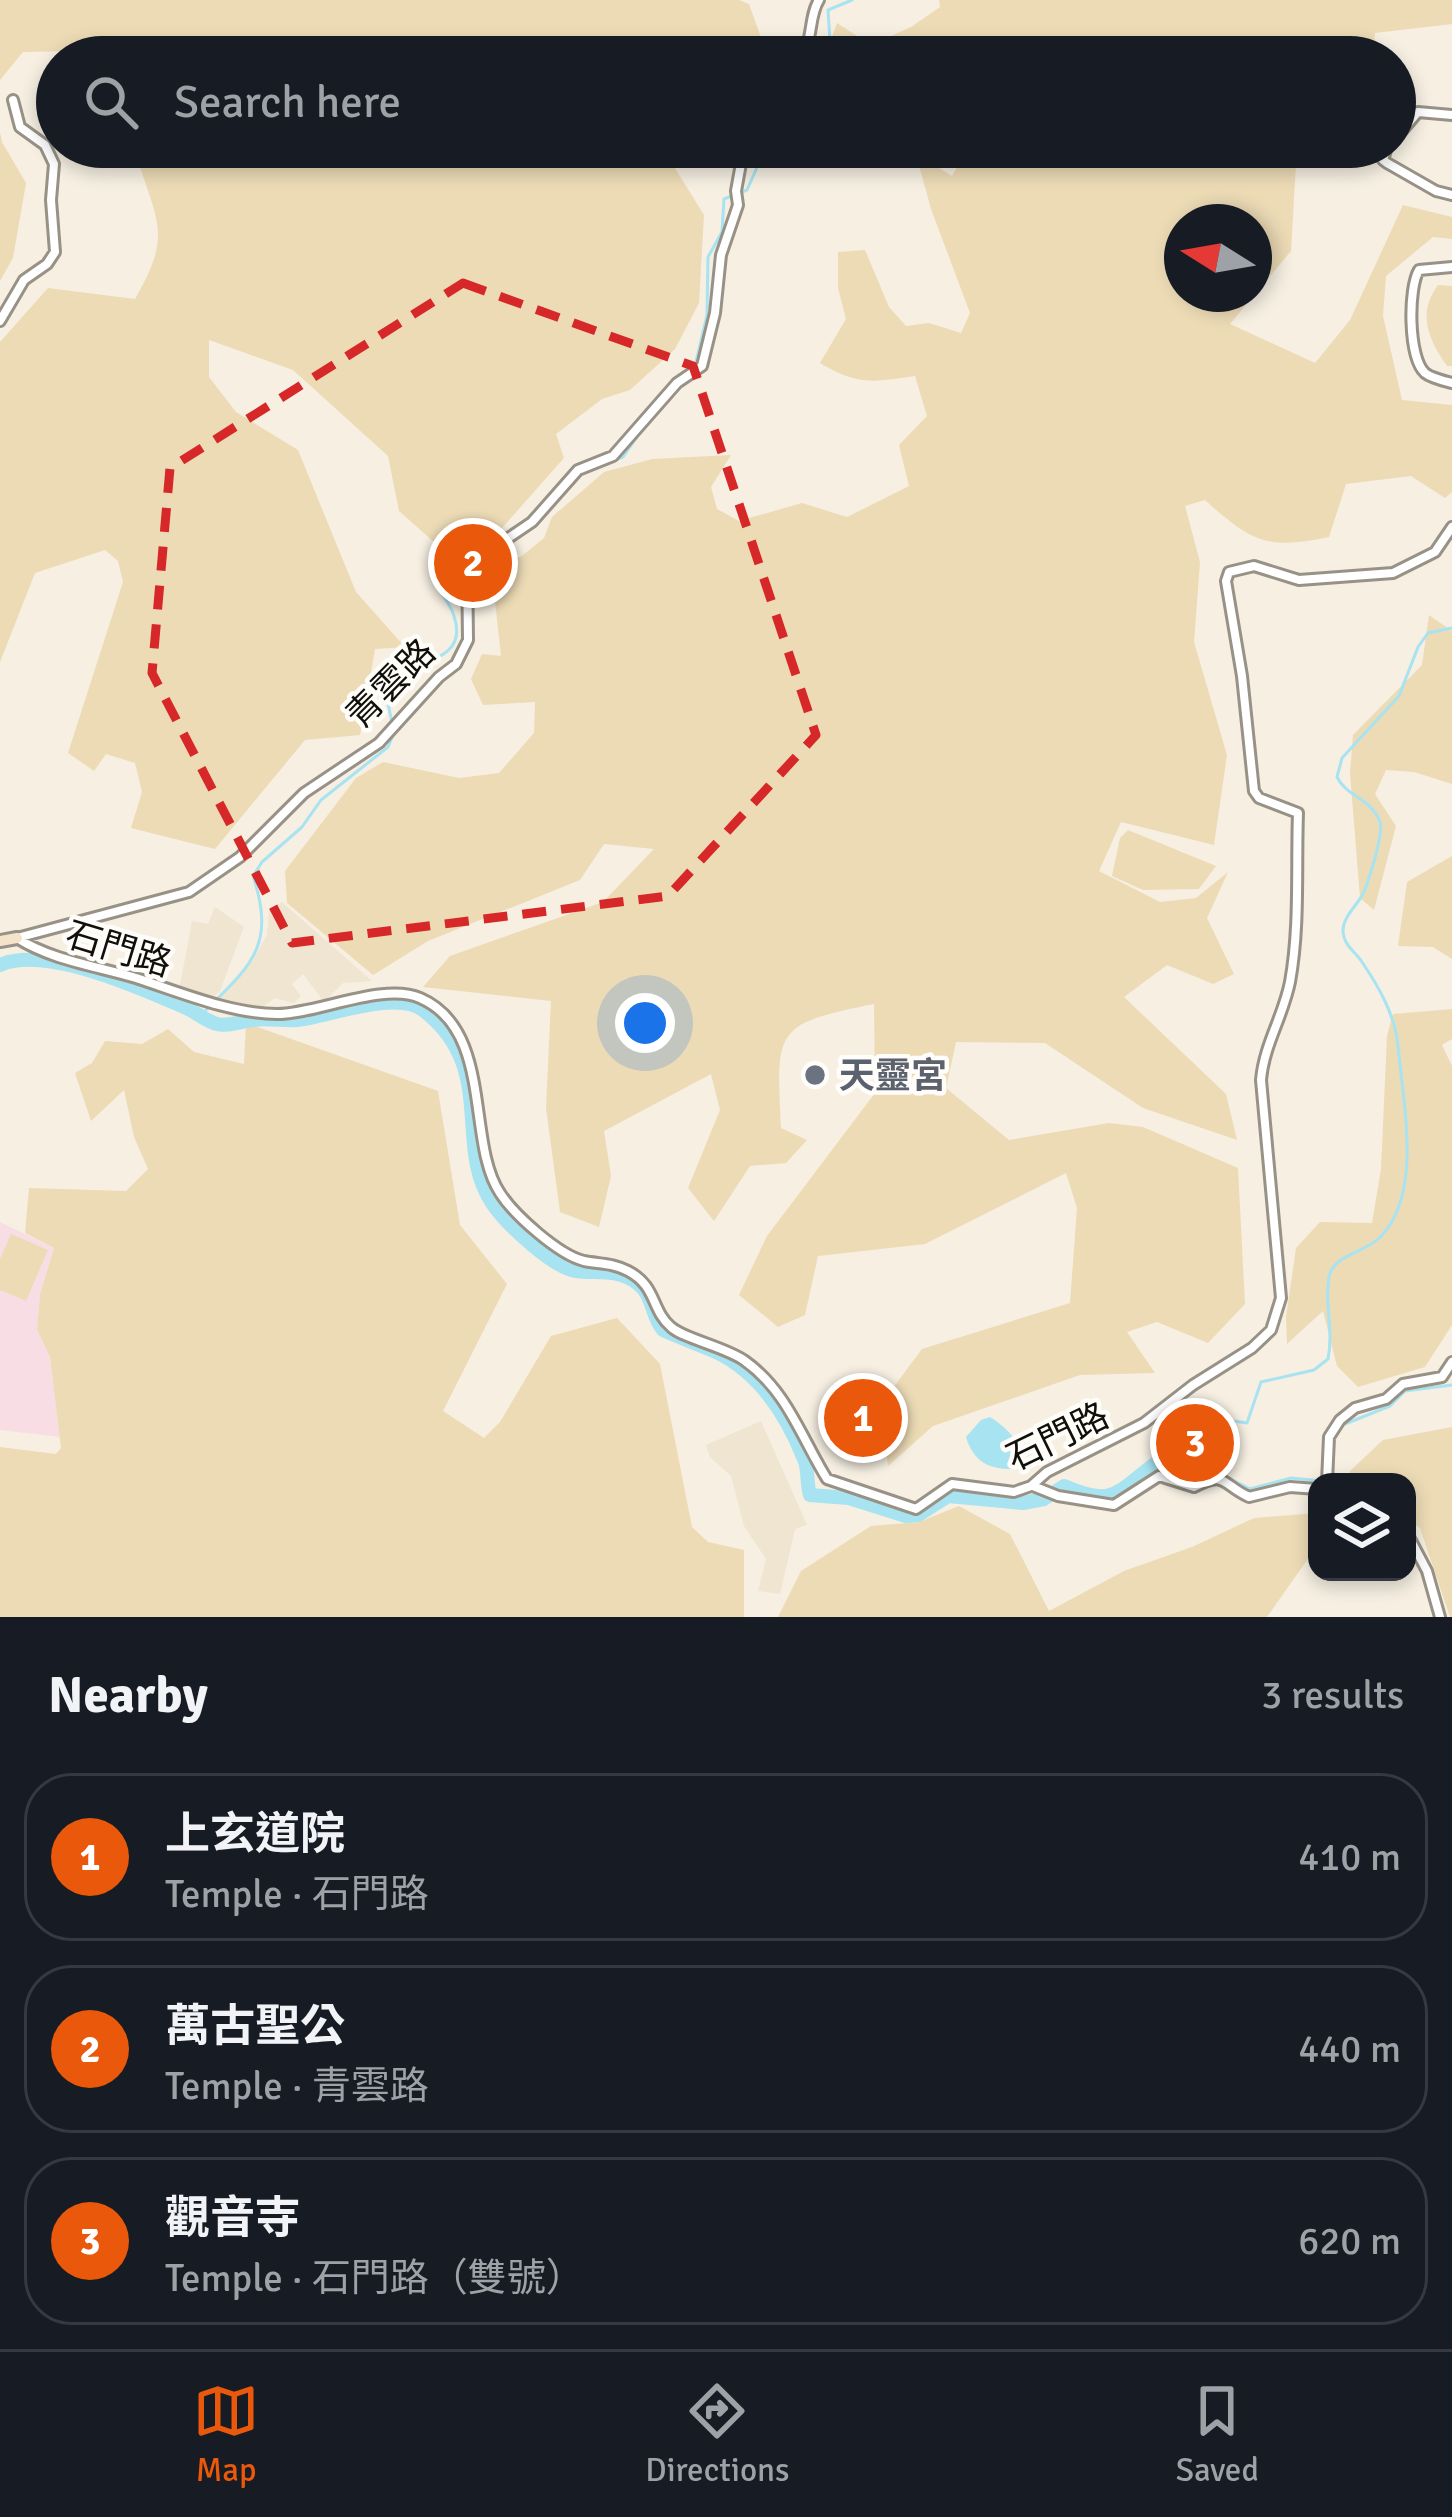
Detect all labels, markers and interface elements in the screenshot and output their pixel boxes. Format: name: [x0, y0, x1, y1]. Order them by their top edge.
search box: [36, 36, 1416, 168]
icon: search: [78, 69, 144, 135]
text: Search here: [174, 75, 401, 130]
north arrow: [1164, 204, 1272, 312]
pin: 2: [434, 518, 512, 608]
street label: 青雲路: [337, 630, 445, 738]
street label: 石門路: [60, 912, 177, 987]
your location: [615, 993, 675, 1053]
place label: 天靈宮: [839, 1054, 947, 1099]
marker: 天靈宮: [802, 1062, 828, 1088]
pin: 1: [824, 1373, 902, 1463]
street label: 石門路: [999, 1393, 1116, 1481]
pin: 3: [1156, 1398, 1234, 1488]
map controls: [1308, 1473, 1416, 1581]
button: layers: [1308, 1473, 1416, 1581]
text: Nearby: [48, 1664, 208, 1727]
text: 3 results: [1261, 1671, 1404, 1719]
text: 上玄道院: [165, 1807, 345, 1862]
text: 1: [79, 1833, 101, 1881]
text: 410 m: [1298, 1833, 1401, 1881]
text: Temple · 石門路: [165, 1870, 429, 1918]
text: 萬古聖公: [165, 1999, 345, 2054]
text: 2: [79, 2025, 101, 2073]
text: 440 m: [1298, 2025, 1401, 2073]
text: Temple · 青雲路: [165, 2062, 429, 2110]
text: 觀音寺: [165, 2191, 300, 2246]
text: 3: [79, 2217, 101, 2265]
text: 620 m: [1298, 2217, 1401, 2265]
text: Temple · 石門路（雙號）: [165, 2254, 585, 2302]
tab: Map: [193, 2378, 259, 2491]
tab: Directions: [645, 2378, 790, 2491]
tab: Saved: [1176, 2378, 1259, 2491]

